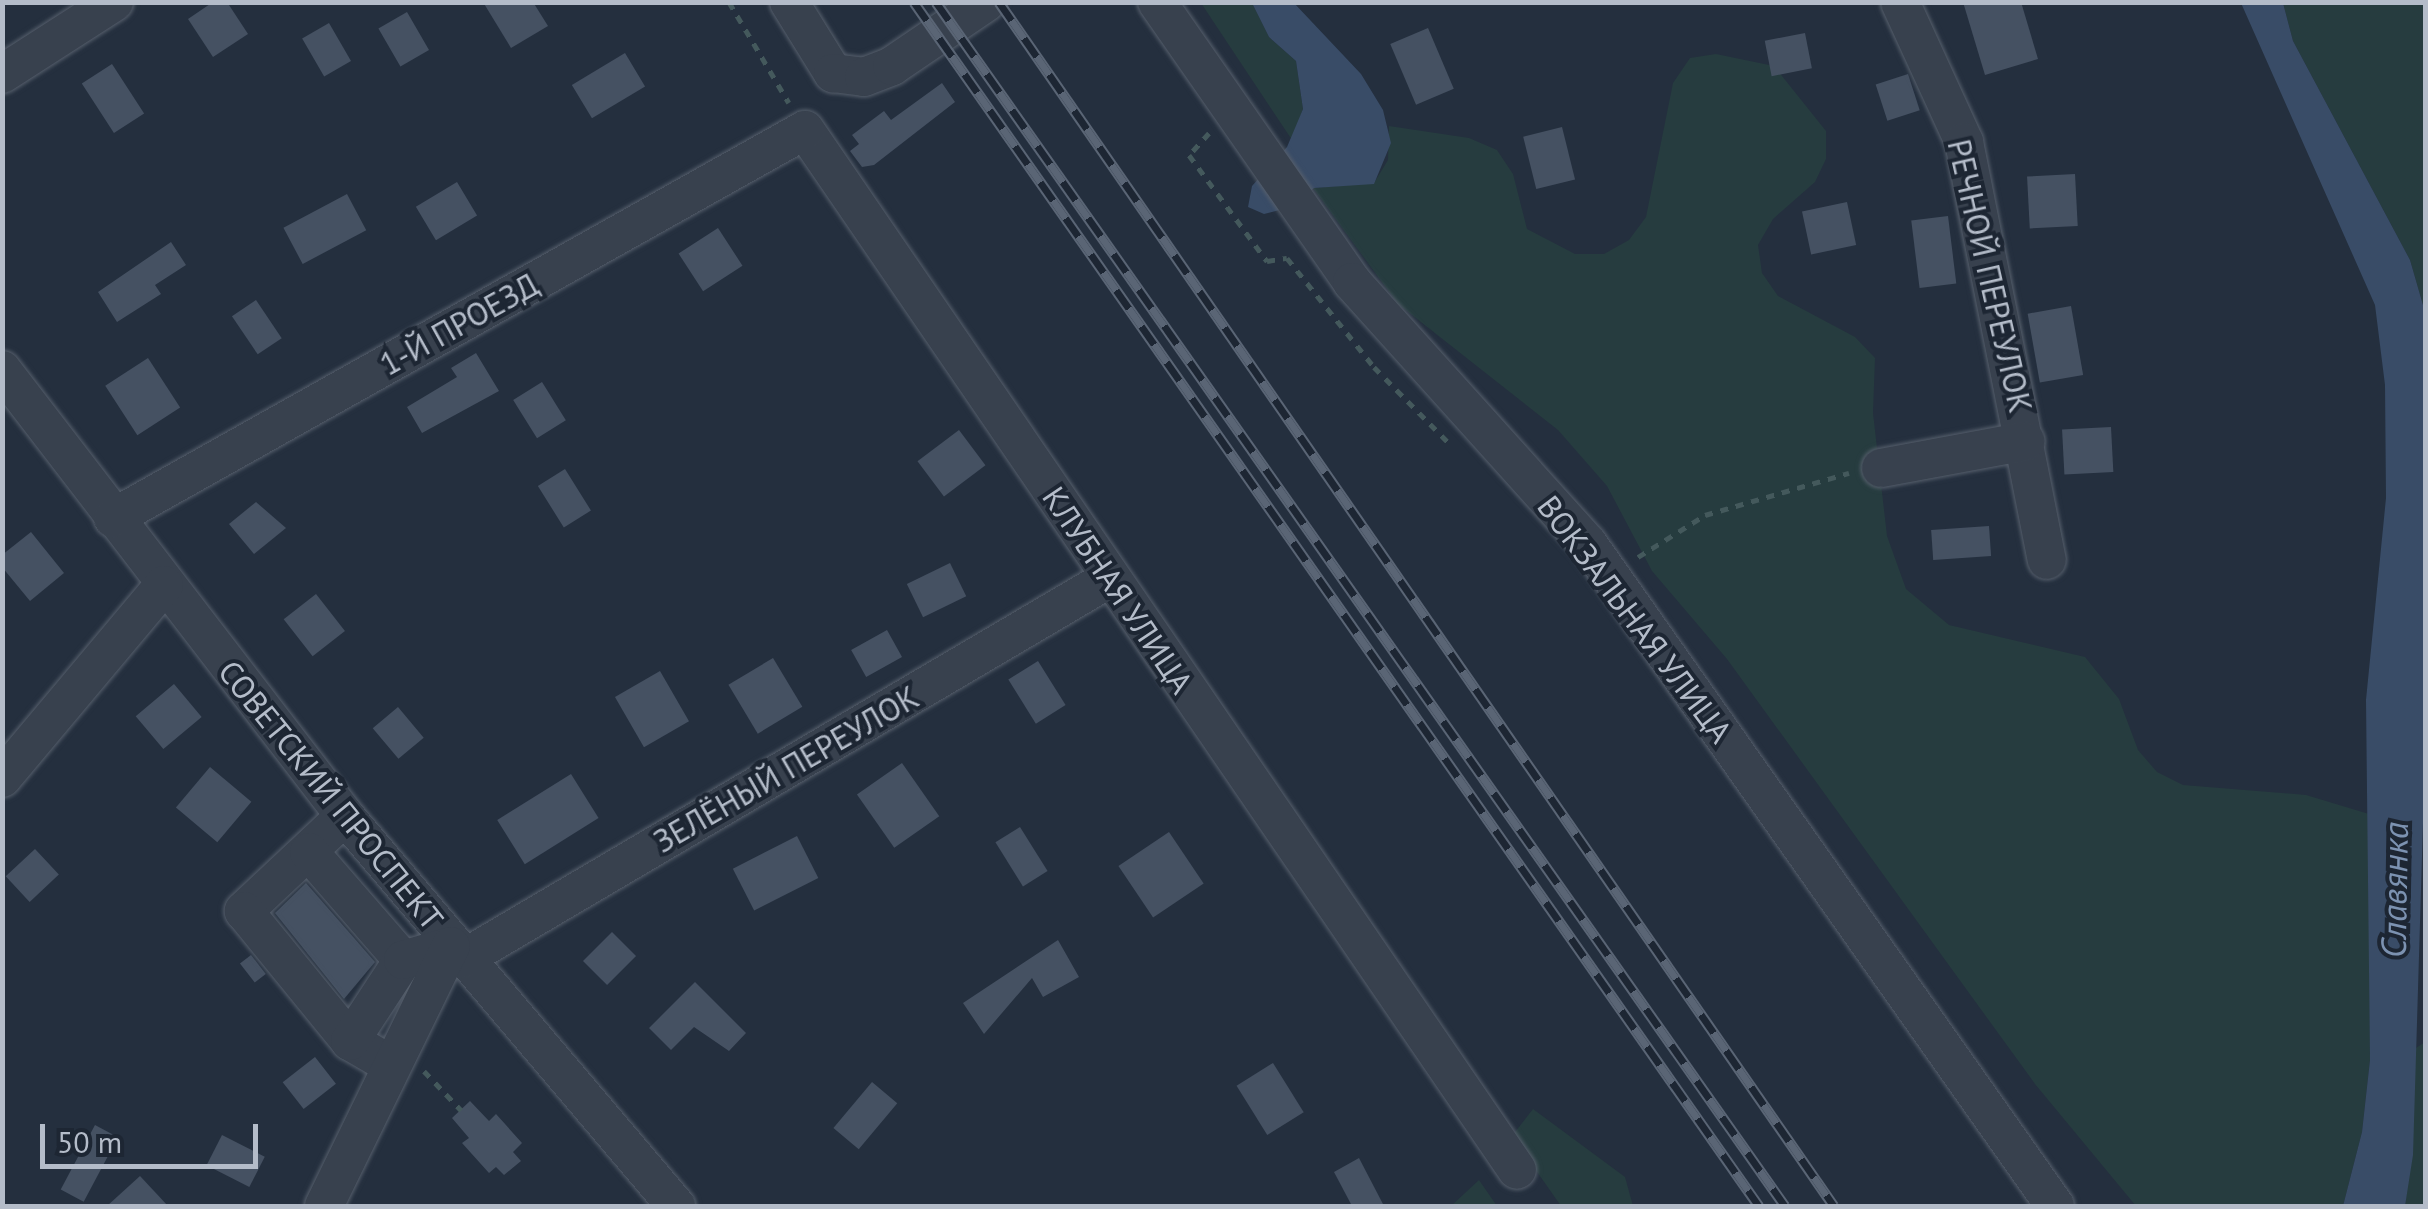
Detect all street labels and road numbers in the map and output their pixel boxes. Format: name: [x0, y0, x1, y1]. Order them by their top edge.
street label: РЕЧНОЙ ПЕРЕУЛОК: [1940, 136, 2040, 416]
street label: 1-Й ПРОЕЗД: [373, 265, 545, 383]
street label: КЛУБНАЯ УЛИЦА: [1034, 479, 1202, 701]
street label: ВОКЗАЛЬНАЯ УЛИЦА: [1529, 488, 1741, 750]
street label: СОВЕТСКИЙ ПРОСПЕКТ: [211, 653, 451, 937]
street label: ЗЕЛЁНЫЙ ПЕРЕУЛОК: [647, 678, 925, 860]

